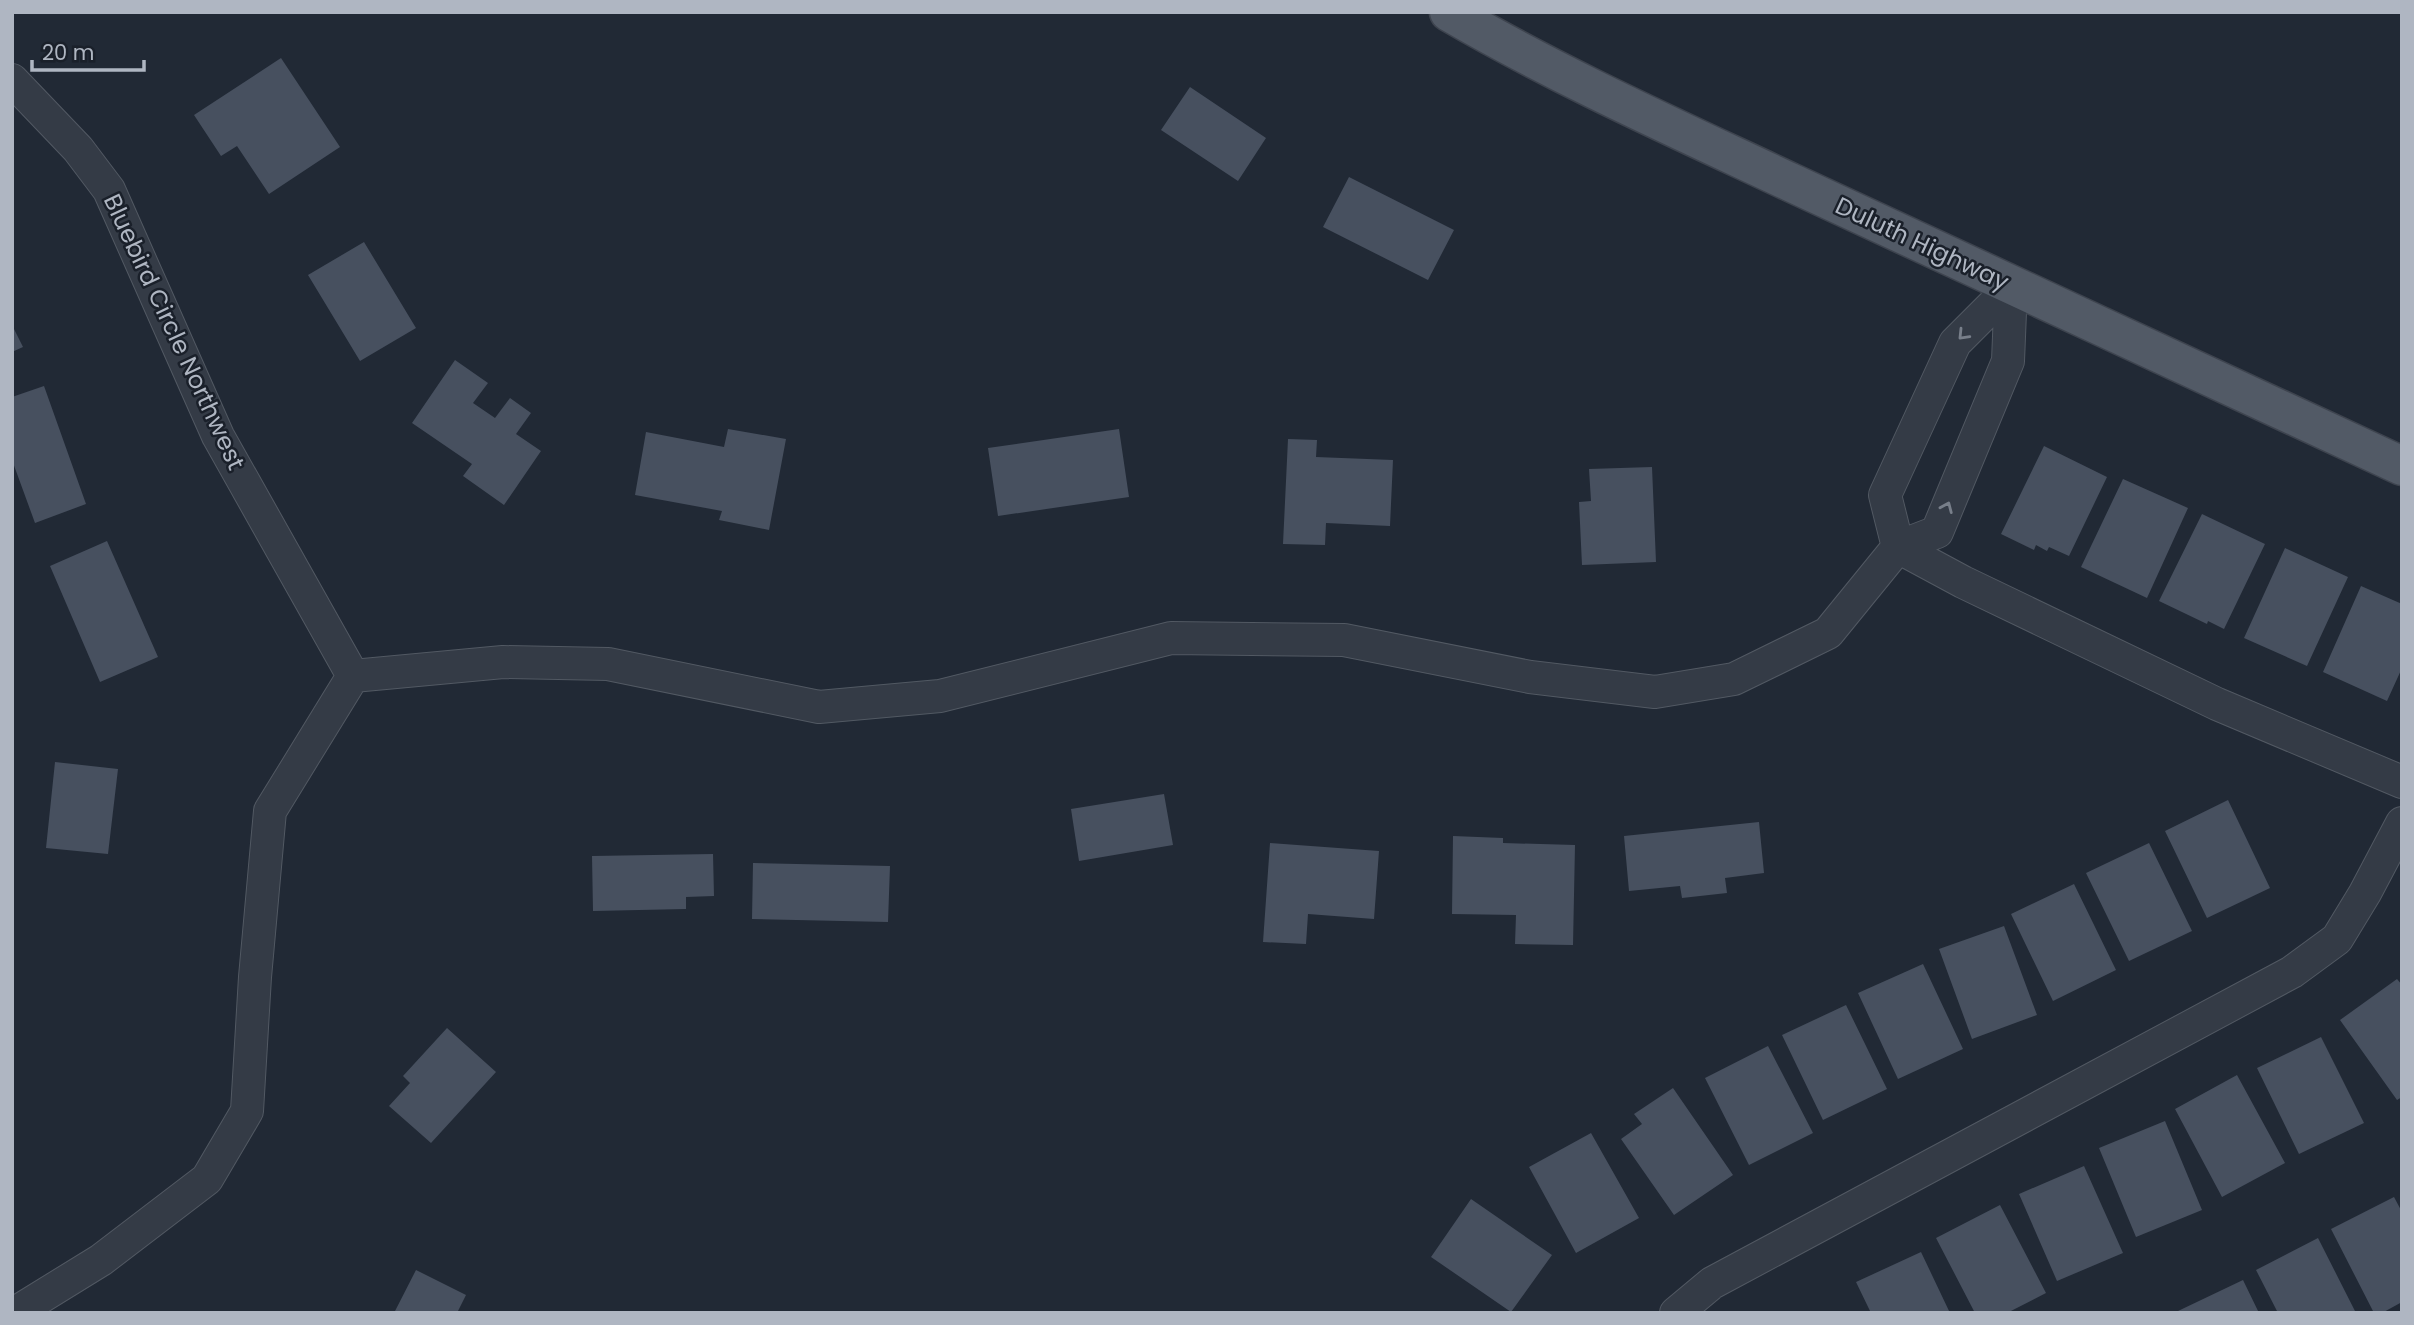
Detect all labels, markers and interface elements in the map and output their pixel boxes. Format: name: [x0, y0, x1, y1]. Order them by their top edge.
scale bar: [32, 28, 144, 72]
text: 20 m: [42, 38, 95, 67]
street label: Bluebird Circle Northwest: [96, 188, 253, 475]
street label: Duluth Highway: [1830, 189, 2015, 298]
one-way arrow: [1959, 327, 1972, 340]
one-way arrow: [1939, 502, 1953, 514]

